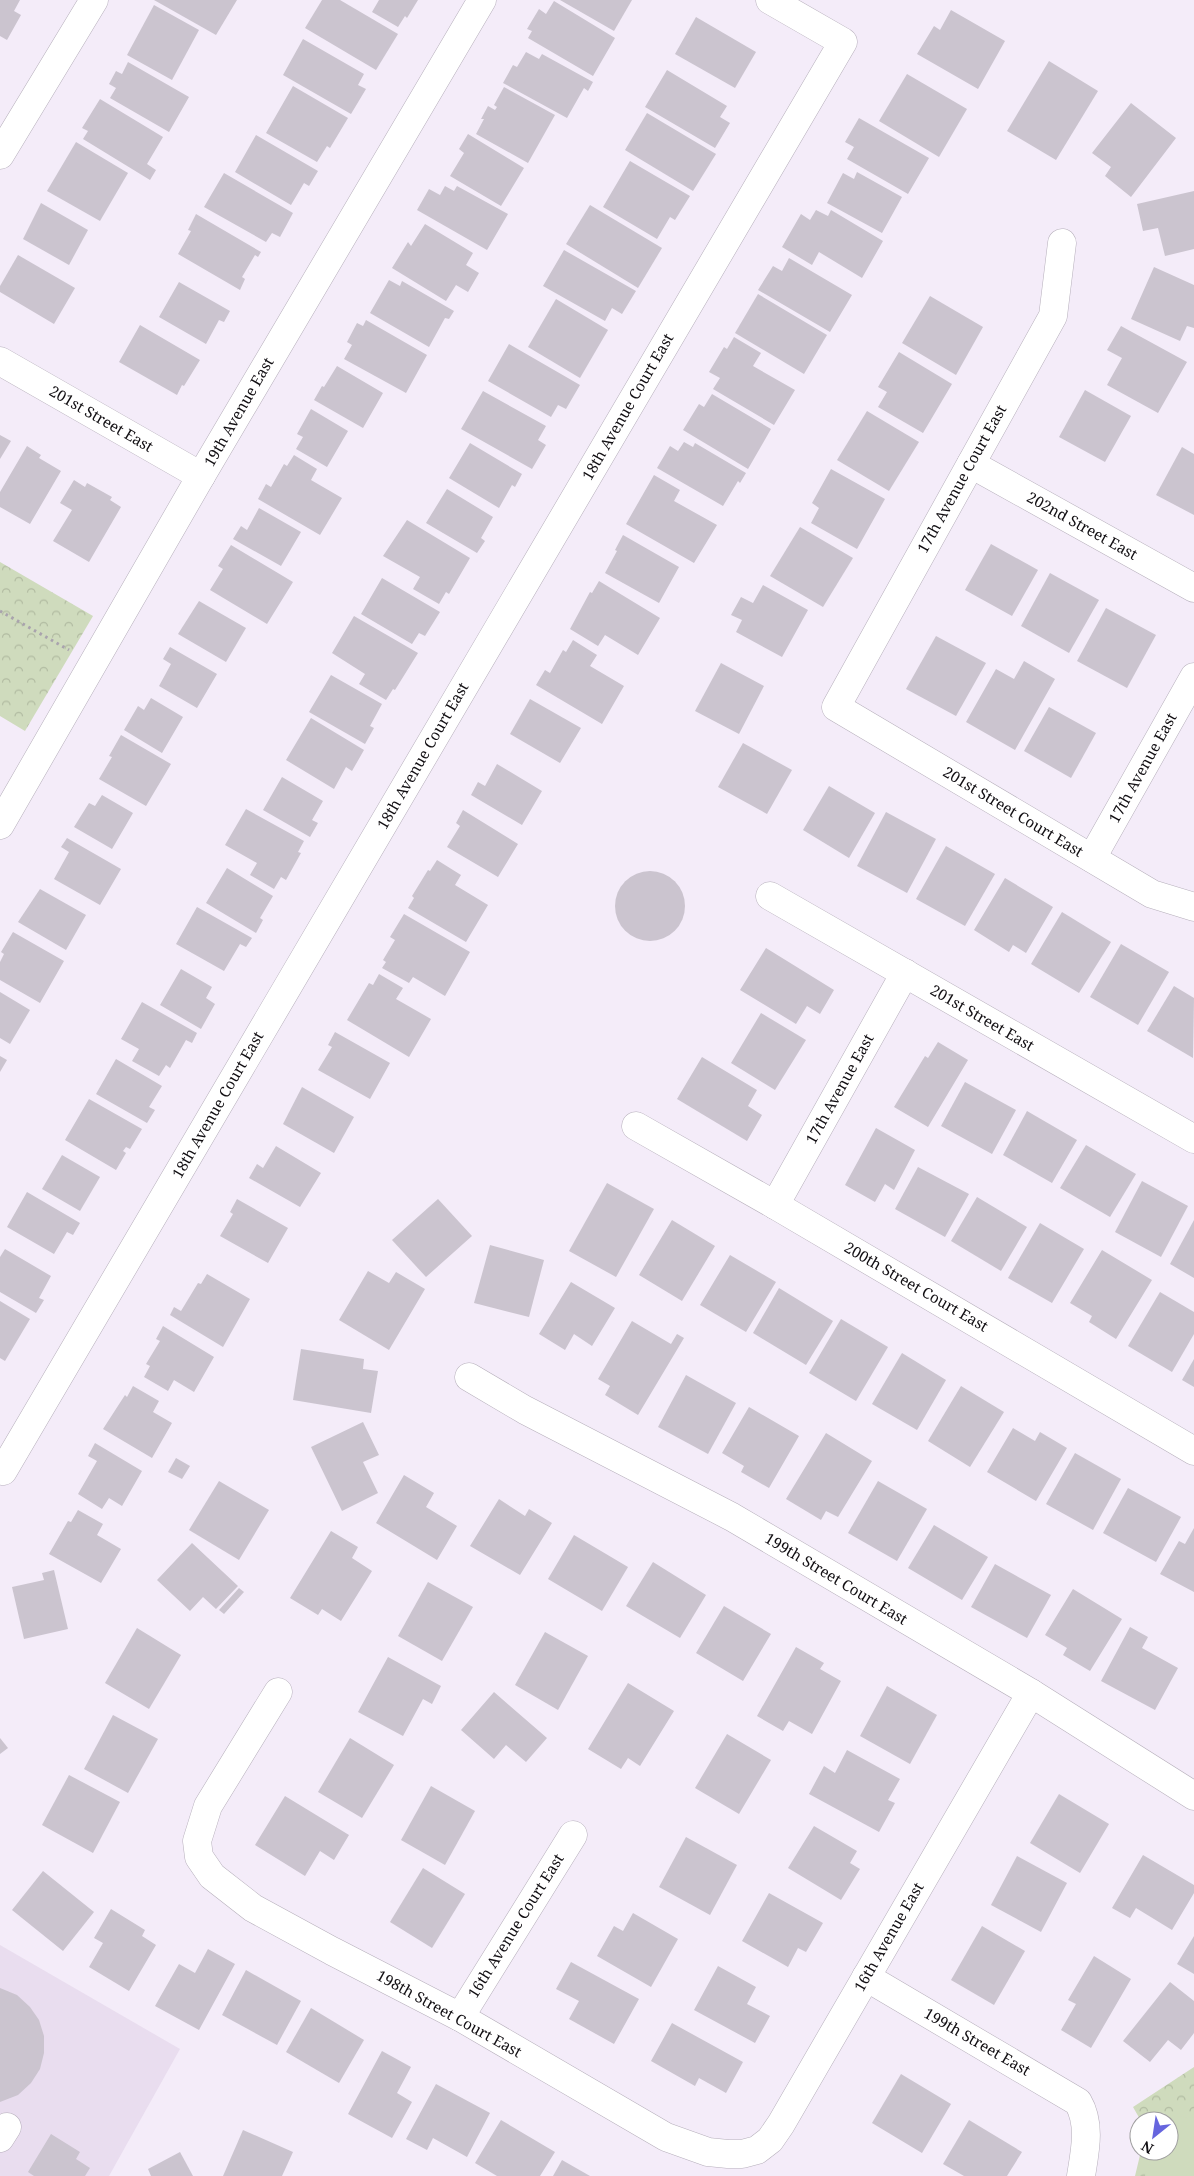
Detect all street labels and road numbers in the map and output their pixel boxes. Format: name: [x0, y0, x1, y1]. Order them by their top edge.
street label: 18th Avenue Court East: [577, 329, 677, 484]
street label: 19th Avenue East: [199, 353, 278, 470]
street label: 201st Street East: [46, 380, 157, 456]
street label: 17th Avenue Court East: [912, 401, 1010, 556]
street label: 202nd Street East: [1024, 486, 1141, 564]
street label: 18th Avenue Court East: [372, 678, 472, 833]
street label: 17th Avenue East: [1104, 709, 1181, 826]
street label: 201st Street Court East: [940, 761, 1087, 861]
street label: 201st Street East: [927, 979, 1038, 1055]
street label: 18th Avenue Court East: [167, 1027, 267, 1182]
street label: 17th Avenue East: [801, 1030, 878, 1147]
street label: 200th Street Court East: [841, 1237, 992, 1336]
street label: 199th Street Court East: [761, 1528, 912, 1629]
street label: 16th Avenue Court East: [463, 1850, 568, 2001]
street label: 16th Avenue East: [849, 1878, 928, 1995]
street label: 198th Street Court East: [373, 1965, 526, 2061]
street label: 199th Street East: [921, 2003, 1034, 2080]

